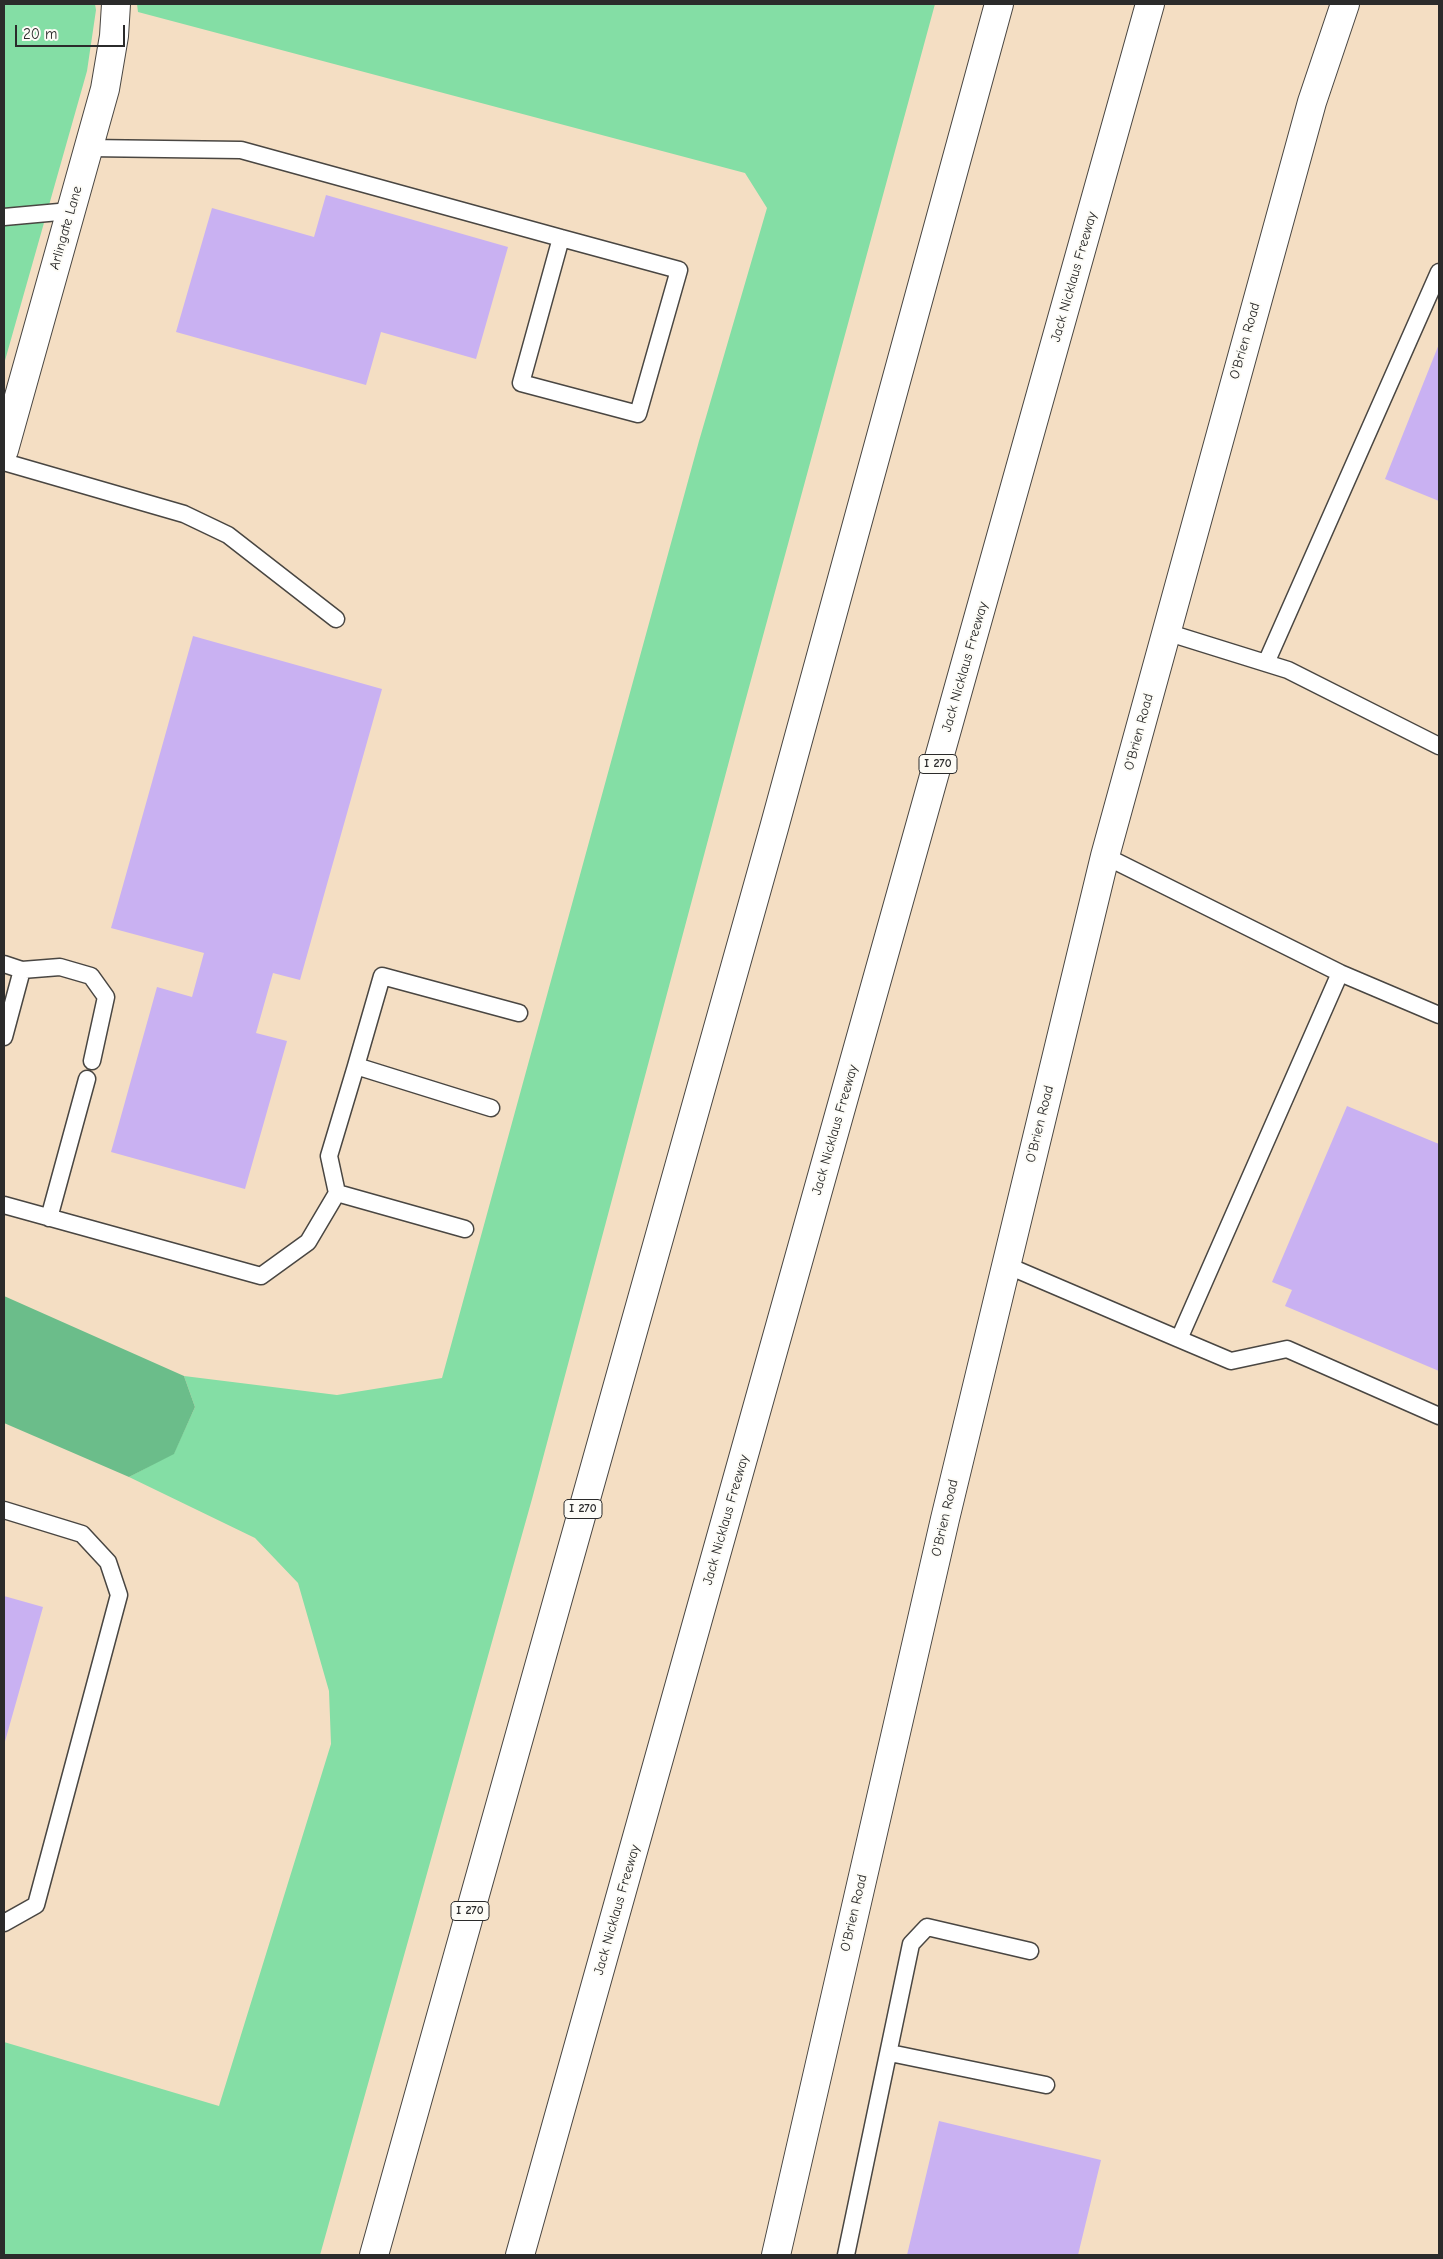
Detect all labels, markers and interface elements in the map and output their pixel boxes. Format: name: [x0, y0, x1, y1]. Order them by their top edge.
scale bar: [18, 15, 128, 47]
text: 20 m: [23, 25, 57, 43]
street label: Arlingate Lane: [46, 184, 86, 272]
street label: Jack Nicklaus Freeway: [1047, 210, 1101, 344]
street label: O'Brien Road: [1226, 301, 1264, 381]
street label: Jack Nicklaus Freeway: [938, 600, 992, 734]
street label: O'Brien Road: [1121, 692, 1157, 772]
road number: I 270: [919, 754, 957, 774]
street label: Jack Nicklaus Freeway: [808, 1063, 862, 1197]
street label: O'Brien Road: [1022, 1084, 1058, 1164]
street label: Jack Nicklaus Freeway: [699, 1453, 753, 1587]
street label: O'Brien Road: [928, 1478, 962, 1558]
road number: I 270: [564, 1500, 602, 1518]
street label: Jack Nicklaus Freeway: [590, 1843, 644, 1977]
street label: O'Brien Road: [837, 1873, 871, 1953]
road number: I 270: [451, 1902, 489, 1920]

